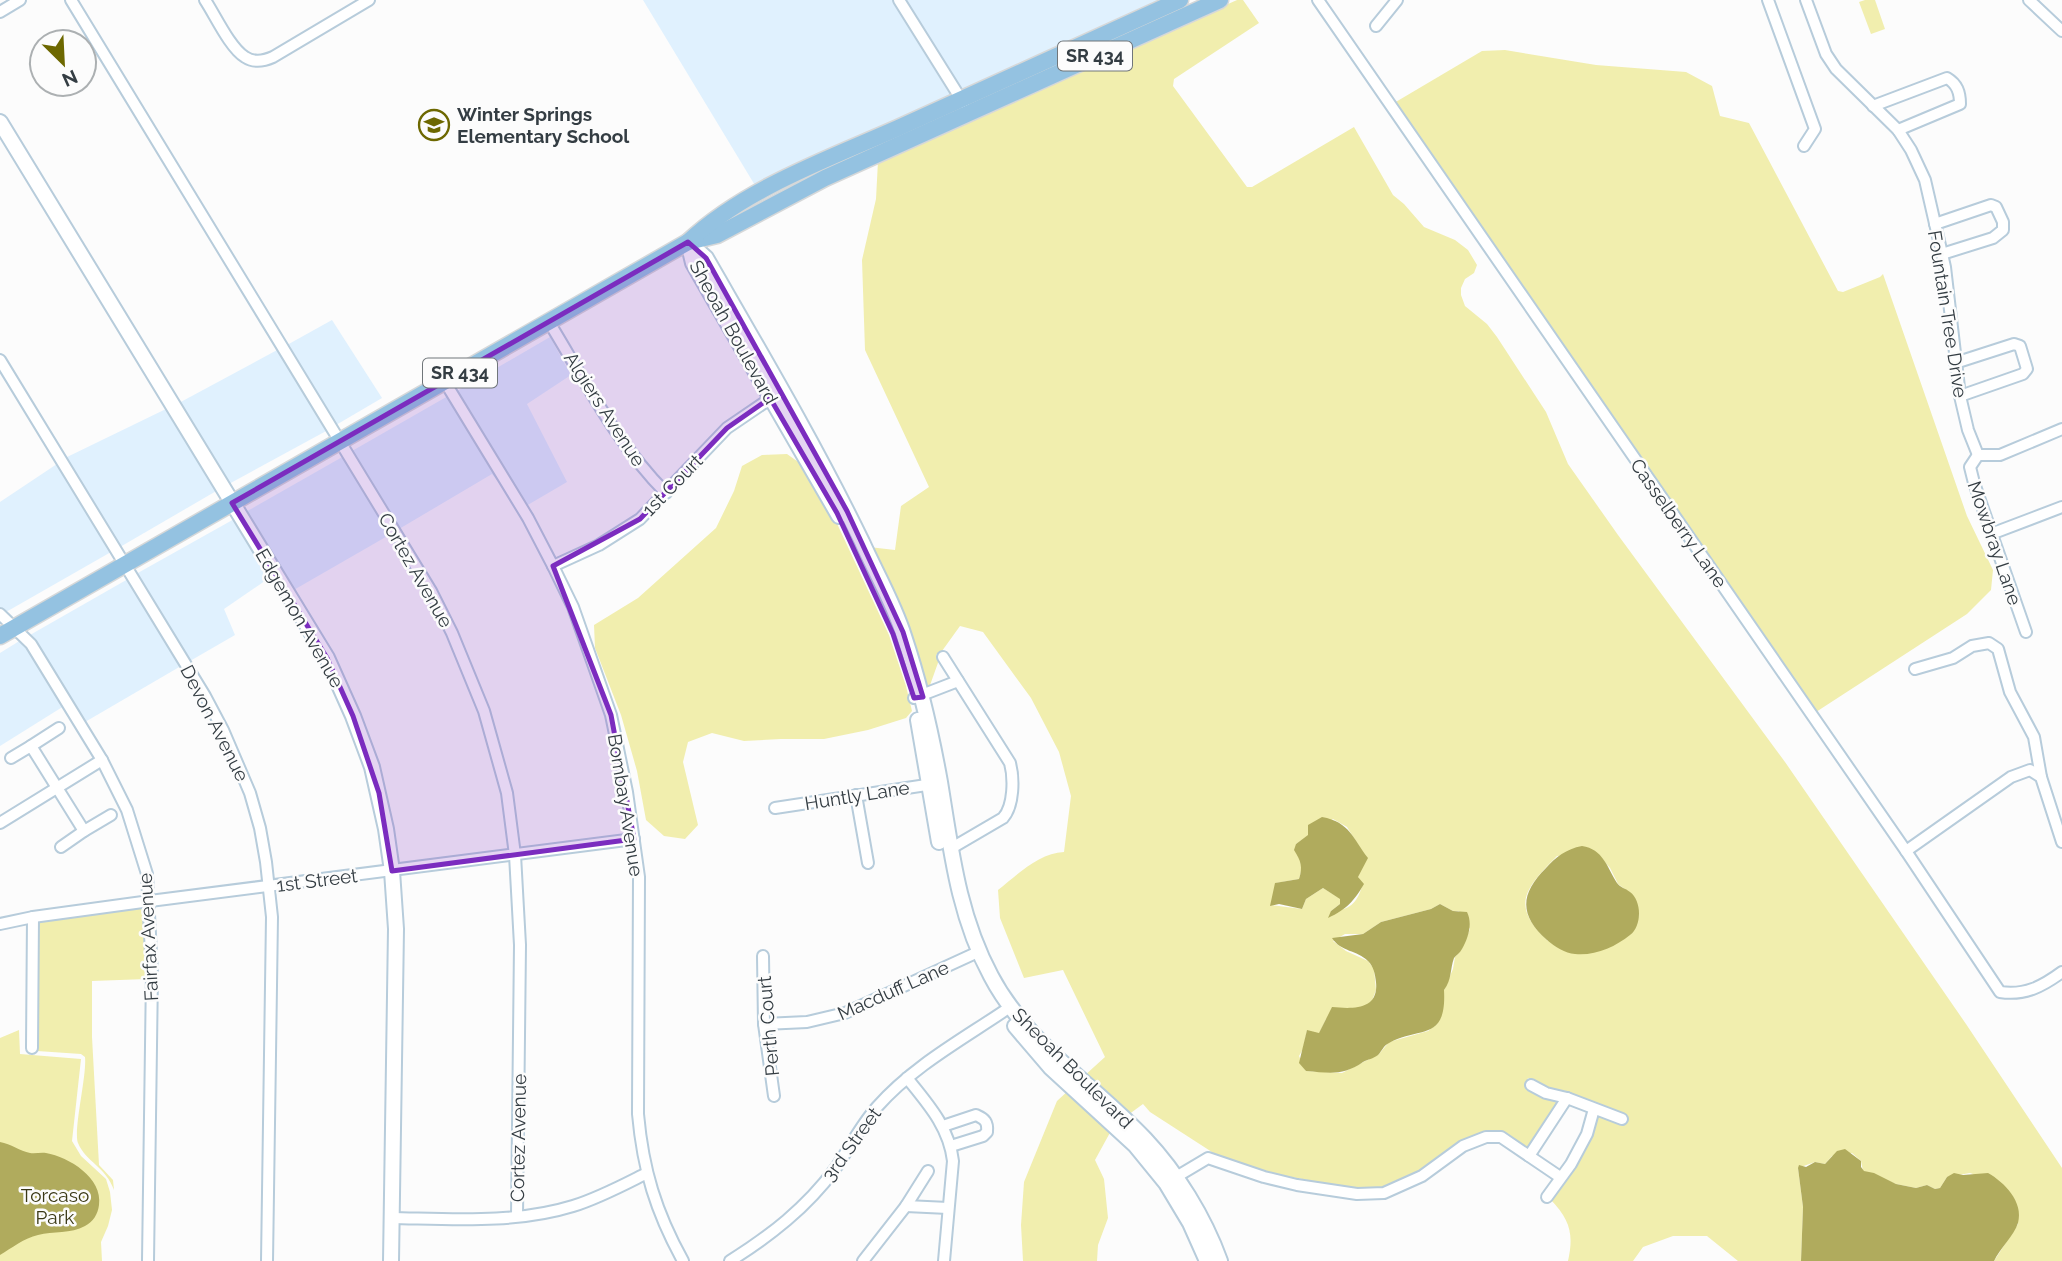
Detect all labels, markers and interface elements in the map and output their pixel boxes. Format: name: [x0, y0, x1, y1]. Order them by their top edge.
north arrow: [28, 28, 98, 98]
road number: SR 434: [1058, 42, 1132, 70]
text: N: [59, 66, 81, 92]
place label: Winter Springs Elementary School: [457, 103, 630, 147]
school or university icon: Winter Springs Elementary School: [417, 108, 451, 142]
street label: Fountain Tree Drive: [1924, 229, 1972, 399]
street label: Sheoah Boulevard: [685, 256, 783, 408]
street label: Algiers Avenue: [560, 348, 650, 470]
road number: SR 434: [423, 358, 497, 388]
street label: 1st Court: [637, 449, 707, 520]
street label: Casselberry Lane: [1626, 454, 1732, 592]
street label: Mowbray Lane: [1964, 478, 2026, 608]
street label: Cortez Avenue: [374, 509, 458, 631]
street label: Edgemon Avenue: [251, 545, 349, 691]
street label: Devon Avenue: [176, 661, 254, 785]
street label: Bombay Avenue: [604, 732, 648, 878]
street label: Huntly Lane: [803, 776, 911, 814]
street label: 1st Street: [275, 864, 359, 896]
street label: Fairfax Avenue: [134, 872, 162, 1002]
street label: Macduff Lane: [834, 956, 952, 1024]
street label: Perth Court: [753, 974, 783, 1077]
street label: Sheoah Boulevard: [1008, 1003, 1138, 1133]
street label: Cortez Avenue: [506, 1074, 530, 1202]
street label: 3rd Street: [817, 1102, 886, 1185]
park label: Torcaso Park: [21, 1184, 89, 1228]

